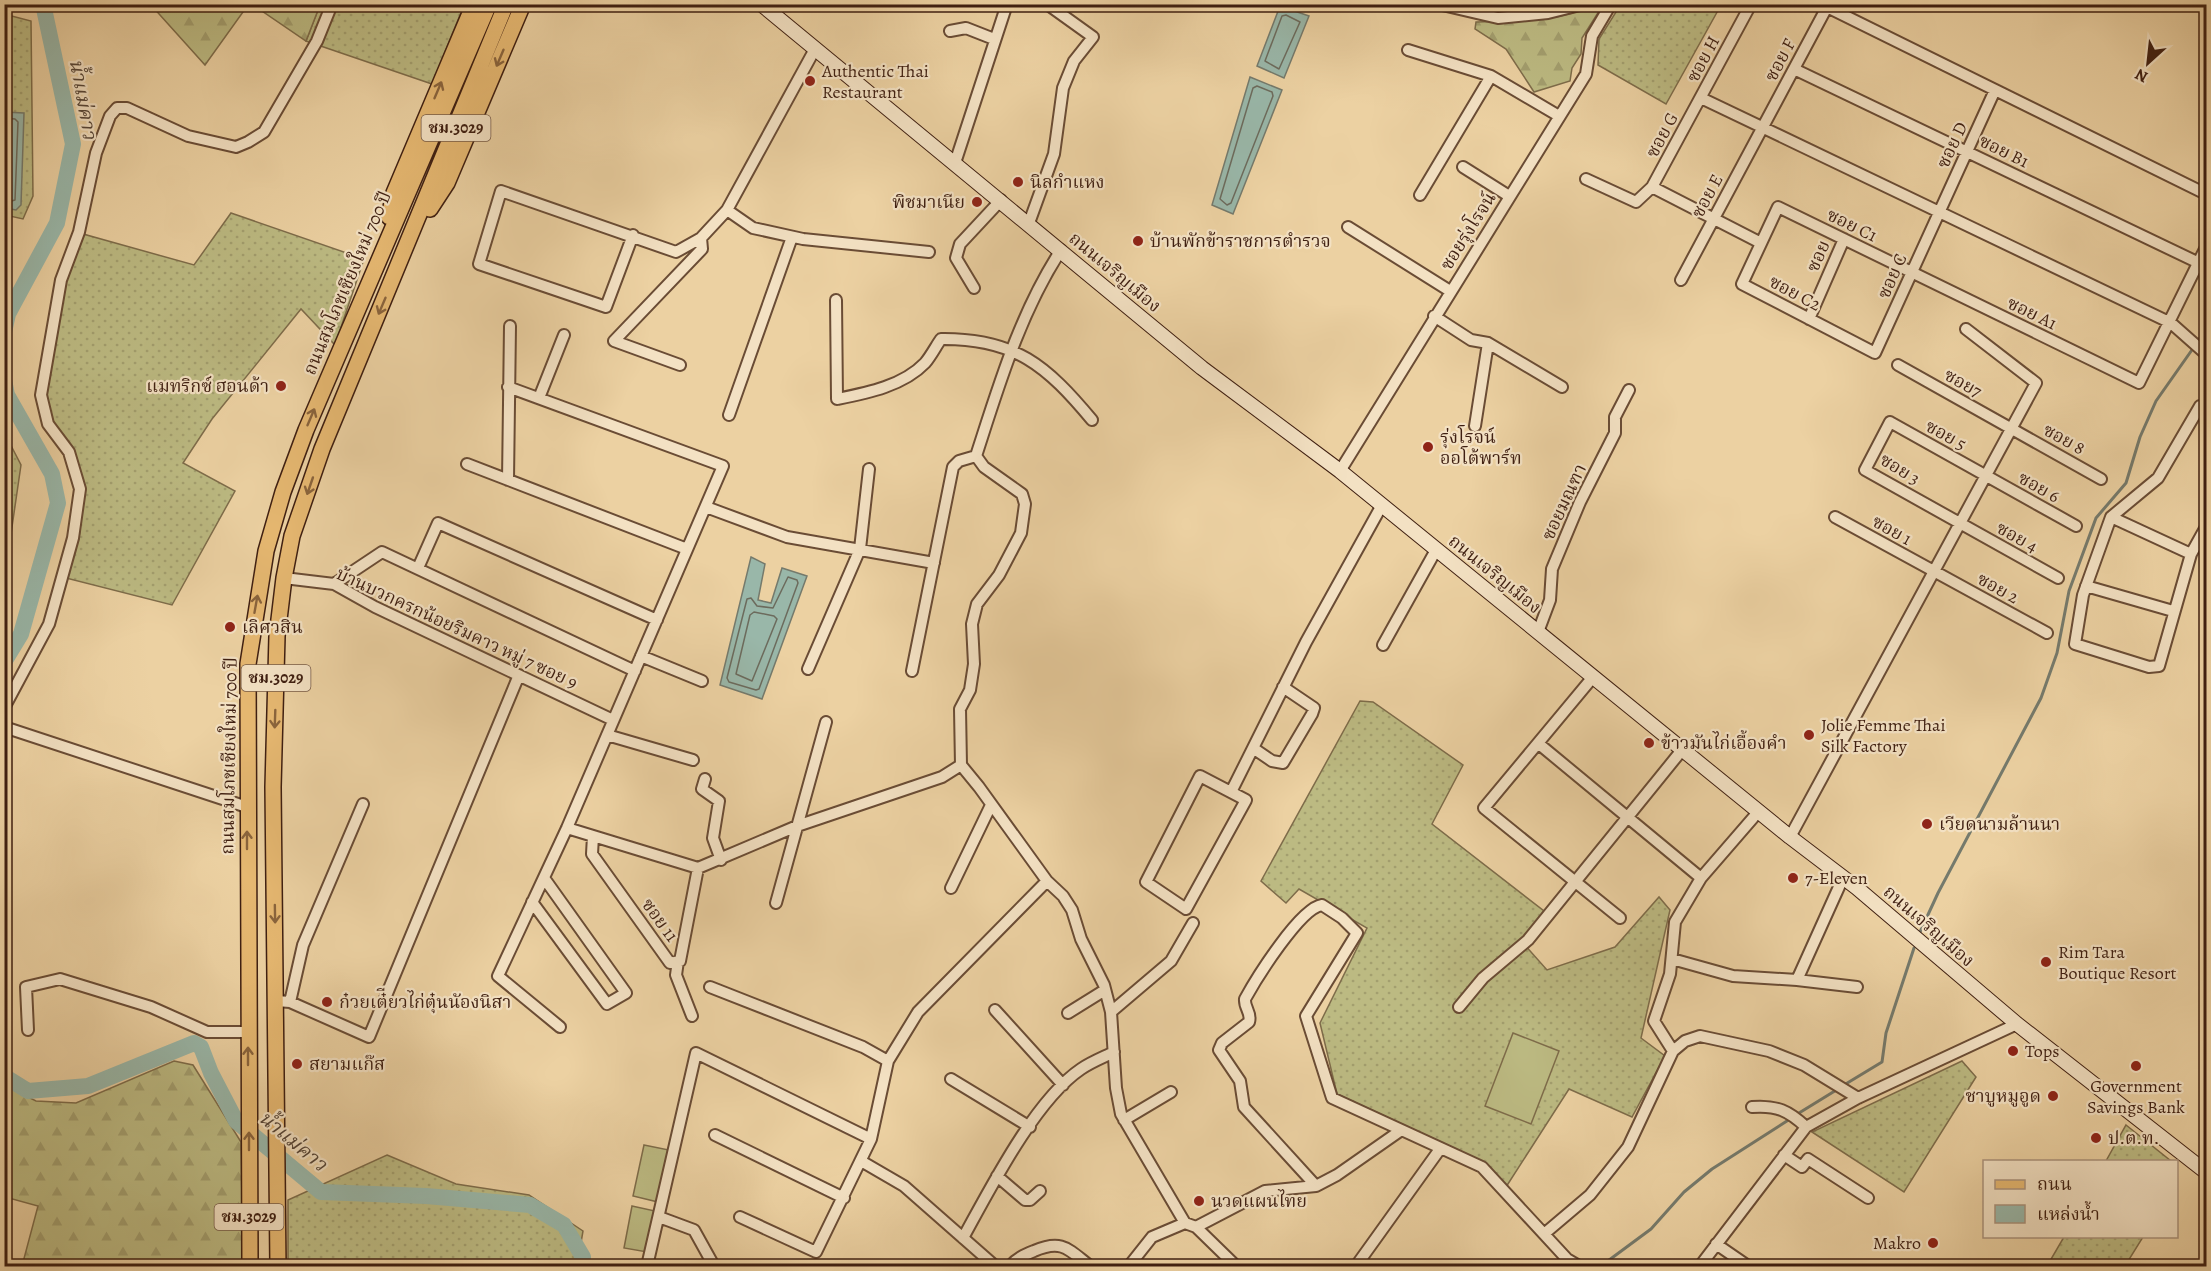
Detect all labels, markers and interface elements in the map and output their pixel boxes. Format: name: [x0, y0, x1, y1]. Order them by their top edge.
street label: ซอย H: [1681, 32, 1725, 86]
north arrow: [2118, 33, 2178, 93]
street label: ซอย F: [1759, 35, 1801, 85]
one-way arrow: [494, 49, 505, 67]
water label: น้ำแม่คาว: [63, 56, 105, 142]
place label: Authentic Thai Restaurant: [821, 59, 929, 104]
text: N: [2131, 63, 2152, 88]
marker: Authentic Thai Restaurant: [803, 74, 817, 88]
one-way arrow: [433, 81, 444, 99]
street label: ซอย G: [1640, 108, 1684, 162]
road number: ชม.3029: [422, 115, 490, 141]
street label: ซอย D: [1931, 118, 1973, 172]
street label: ซอย B1: [1975, 129, 2033, 173]
place label: นิลกําแหง: [1030, 170, 1105, 194]
street label: ซอย E: [1686, 170, 1728, 222]
marker: นิลกําแหง: [1011, 175, 1025, 189]
street label: ถนนสมโภชเชียงใหม่ 700 ปี: [296, 187, 397, 379]
street label: ซอยรุ่งโรจน์: [1434, 187, 1502, 275]
place label: พิชมาเนีย: [892, 190, 965, 214]
marker: พิชมาเนีย: [970, 195, 984, 209]
street label: ซอย C1: [1823, 203, 1881, 247]
street label: ถนนเจริญเมือง: [1064, 226, 1166, 318]
place label: บ้านพักข้าราชการตำรวจ: [1150, 229, 1331, 253]
marker: บ้านพักข้าราชการตำรวจ: [1131, 234, 1145, 248]
street label: ซอย: [1800, 236, 1836, 276]
street label: ซอย C: [1871, 250, 1913, 302]
street label: ซอย C2: [1765, 269, 1826, 317]
street label: ซอย A1: [2003, 291, 2061, 335]
one-way arrow: [376, 296, 387, 314]
street label: ซอย7: [1940, 363, 1987, 403]
place label: แมทริกซ์ ฮอนด้า: [146, 374, 269, 398]
marker: แมทริกซ์ ฮอนด้า: [274, 379, 288, 393]
one-way arrow: [307, 408, 318, 426]
street label: ซอย 5: [1921, 414, 1971, 456]
street label: ซอย 8: [2039, 418, 2089, 460]
place label: รุ่งโรจน์ ออโต้พาร์ท: [1440, 424, 1522, 470]
marker: รุ่งโรจน์ ออโต้พาร์ท: [1421, 440, 1435, 454]
street label: ซอย 3: [1875, 447, 1925, 491]
street label: ซอยมณฑา: [1536, 460, 1592, 544]
street label: ซอย 6: [2014, 466, 2064, 508]
one-way arrow: [303, 476, 314, 495]
street label: ซอย 1: [1868, 509, 1916, 551]
street label: ซอย 4: [1992, 516, 2042, 558]
street label: ถนนเจริญเมือง: [1443, 529, 1547, 619]
street label: บ้านบวกครกน้อยริมคาว หมู่ 7 ซอย 9: [333, 561, 581, 695]
street label: ซอย 2: [1973, 567, 2024, 609]
one-way arrow: [251, 594, 262, 614]
place label: เลิศวสิน: [242, 615, 303, 639]
marker: เลิศวสิน: [223, 620, 237, 634]
street label: ถนนสมโภชเชียงใหม่ 700 ปี: [214, 657, 243, 855]
road number: ชม.3029: [242, 665, 310, 691]
one-way arrow: [269, 709, 280, 729]
place label: Jolie Femme Thai Silk Factory: [1821, 713, 1946, 758]
marker: Jolie Femme Thai Silk Factory: [1802, 728, 1816, 742]
place label: ข้าวมันไก่เอื้องคํา: [1661, 729, 1787, 755]
marker: ข้าวมันไก่เอื้องคํา: [1642, 736, 1656, 750]
place label: เวียดนามล้านนา: [1939, 812, 2060, 836]
marker: เวียดนามล้านนา: [1920, 817, 1934, 831]
one-way arrow: [241, 830, 253, 850]
place label: 7-Eleven: [1805, 866, 1868, 890]
marker: 7-Eleven: [1786, 871, 1800, 885]
street label: ถนนเจริญเมือง: [1878, 880, 1980, 972]
street label: ซอย 11: [636, 894, 684, 946]
one-way arrow: [269, 904, 281, 924]
place label: Rim Tara Boutique Resort: [2058, 940, 2177, 985]
marker: Rim Tara Boutique Resort: [2039, 955, 2053, 969]
place label: ก๋วยเต๋ียวไก่ตุ๋นนัองนิสา: [339, 987, 511, 1014]
marker: ก๋วยเต๋ียวไก่ตุ๋นนัองนิสา: [320, 995, 334, 1009]
place label: Tops: [2025, 1039, 2059, 1063]
marker: Tops: [2006, 1044, 2020, 1058]
one-way arrow: [242, 1046, 254, 1066]
place label: สยามแก๊ส: [309, 1052, 385, 1076]
marker: สยามแก๊ส: [290, 1057, 304, 1071]
marker: Government Savings Bank: [2129, 1059, 2143, 1073]
place label: Government Savings Bank: [2087, 1074, 2185, 1119]
place label: ชาบูหมูอูด: [1965, 1084, 2041, 1108]
marker: ชาบูหมูอูด: [2046, 1089, 2060, 1103]
water label: น้ำแม่คาว: [253, 1103, 335, 1178]
place label: ป.ต.ท.: [2108, 1126, 2159, 1150]
one-way arrow: [243, 1131, 255, 1151]
marker: ป.ต.ท.: [2089, 1131, 2103, 1145]
legend: [1983, 1160, 2178, 1238]
text: ถนน: [2037, 1172, 2072, 1196]
place label: นวดแผนไทย: [1211, 1189, 1307, 1213]
marker: นวดแผนไทย: [1192, 1194, 1206, 1208]
text: แหล่งน้ำ: [2037, 1200, 2100, 1226]
road number: ชม.3029: [214, 1204, 284, 1230]
place label: Makro: [1873, 1231, 1921, 1255]
marker: Makro: [1926, 1236, 1940, 1250]

